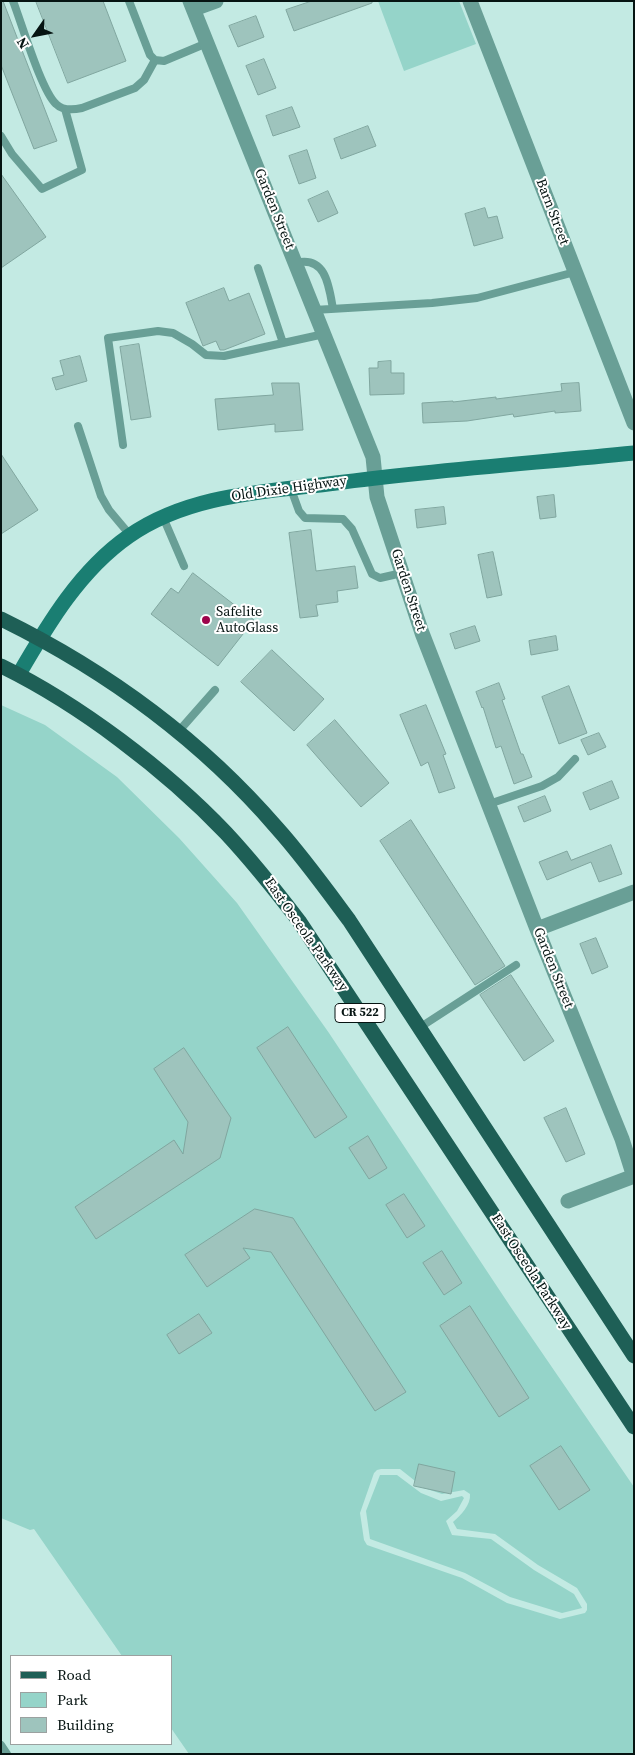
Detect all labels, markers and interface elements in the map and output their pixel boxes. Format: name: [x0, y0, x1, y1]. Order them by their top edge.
north arrow: [10, 10, 60, 60]
text: N: [11, 33, 34, 53]
street label: Garden Street: [250, 166, 298, 252]
street label: Barn Street: [532, 176, 572, 248]
street label: Old Dixie Highway: [230, 473, 348, 505]
street label: Garden Street: [387, 547, 429, 633]
place label: Safelite AutoGlass: [216, 604, 278, 636]
marker: Safelite AutoGlass: [200, 614, 212, 626]
street label: East Osceola Parkway: [260, 875, 352, 995]
street label: Garden Street: [529, 925, 577, 1011]
road number: CR 522: [335, 1004, 385, 1022]
street label: East Osceola Parkway: [487, 1211, 575, 1333]
legend: [10, 1655, 172, 1745]
text: Road: [57, 1664, 91, 1685]
text: Park: [57, 1689, 88, 1710]
text: Building: [57, 1714, 114, 1735]

